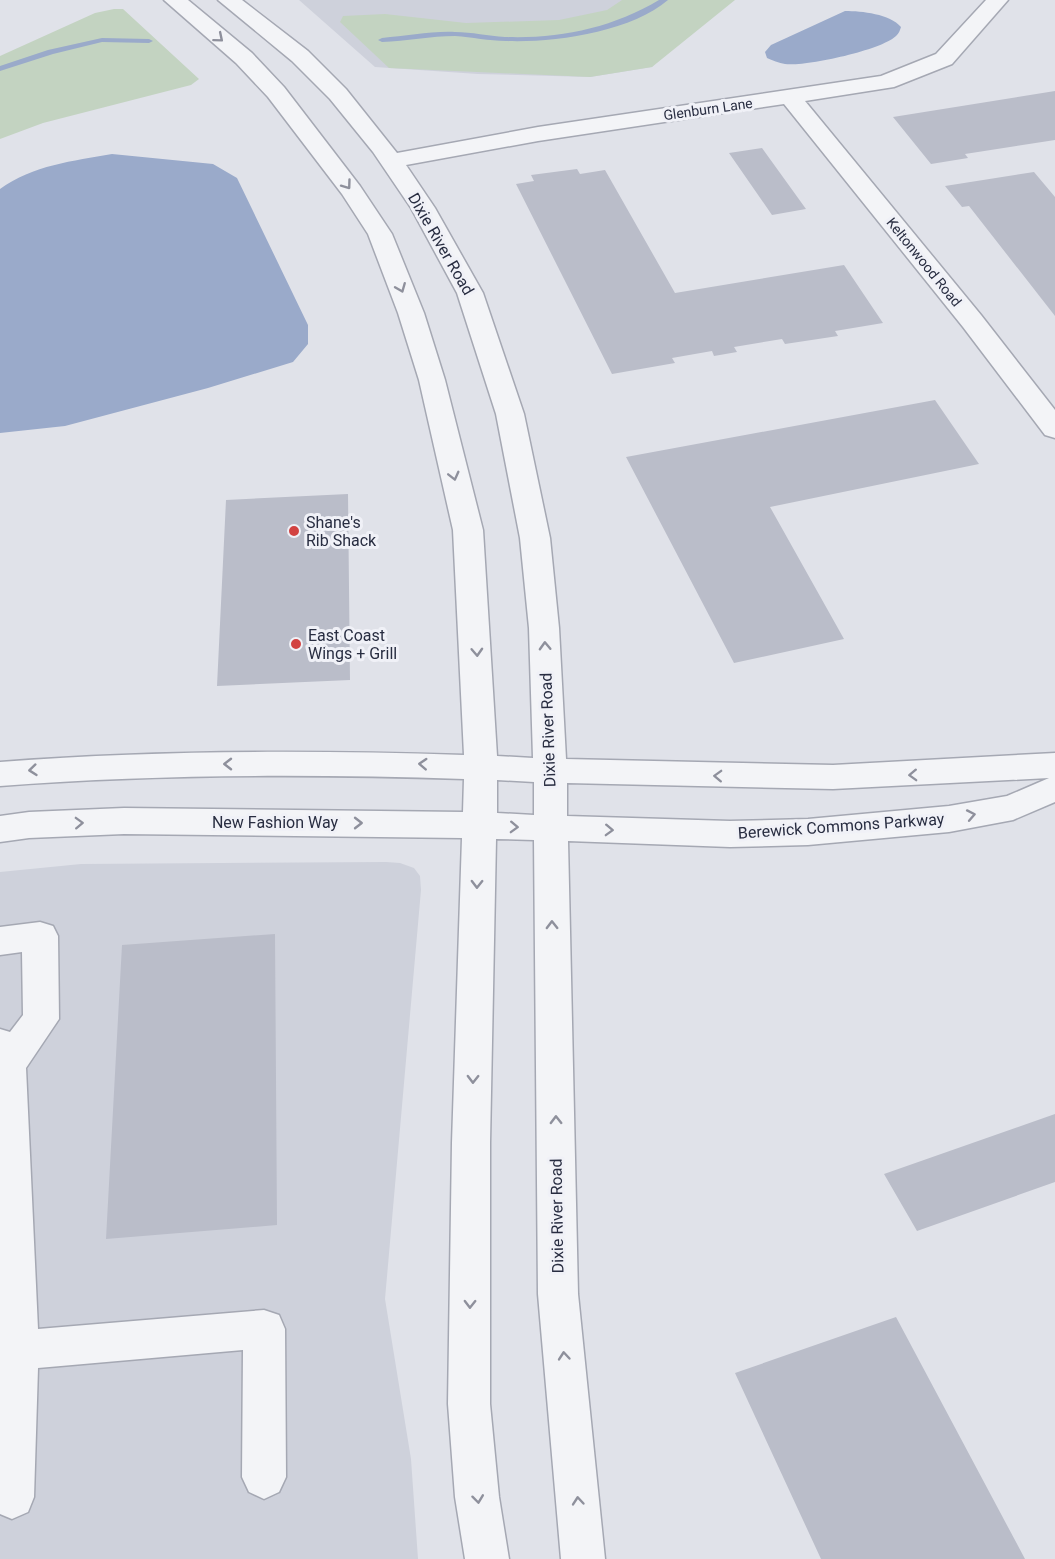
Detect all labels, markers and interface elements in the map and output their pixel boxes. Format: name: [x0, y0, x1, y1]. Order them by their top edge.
one-way arrow: [212, 31, 223, 42]
street label: Glenburn Lane: [662, 95, 754, 123]
one-way arrow: [340, 178, 351, 189]
street label: Dixie River Road: [404, 190, 478, 298]
street label: Keltonwood Road: [883, 214, 965, 310]
one-way arrow: [394, 282, 407, 293]
one-way arrow: [447, 470, 459, 480]
place label: Shane's Rib Shack: [306, 513, 377, 550]
marker: Shane's Rib Shack: [287, 524, 301, 538]
place label: East Coast Wings + Grill: [308, 626, 397, 663]
marker: East Coast Wings + Grill: [289, 637, 303, 651]
one-way arrow: [538, 641, 551, 650]
one-way arrow: [470, 648, 483, 657]
street label: Dixie River Road: [537, 672, 559, 788]
one-way arrow: [418, 757, 427, 770]
one-way arrow: [223, 758, 232, 770]
one-way arrow: [28, 763, 37, 776]
one-way arrow: [713, 769, 722, 782]
one-way arrow: [908, 769, 917, 782]
street label: Berewick Commons Parkway: [737, 809, 945, 843]
one-way arrow: [966, 809, 976, 822]
street label: New Fashion Way: [212, 813, 339, 832]
one-way arrow: [75, 816, 84, 829]
one-way arrow: [354, 817, 363, 829]
one-way arrow: [510, 820, 519, 833]
one-way arrow: [605, 824, 614, 837]
one-way arrow: [471, 879, 483, 888]
one-way arrow: [546, 920, 558, 929]
one-way arrow: [467, 1074, 479, 1083]
one-way arrow: [549, 1115, 562, 1124]
street label: Dixie River Road: [547, 1159, 567, 1273]
one-way arrow: [464, 1300, 476, 1309]
one-way arrow: [558, 1352, 571, 1361]
one-way arrow: [471, 1494, 483, 1503]
one-way arrow: [572, 1496, 585, 1505]

